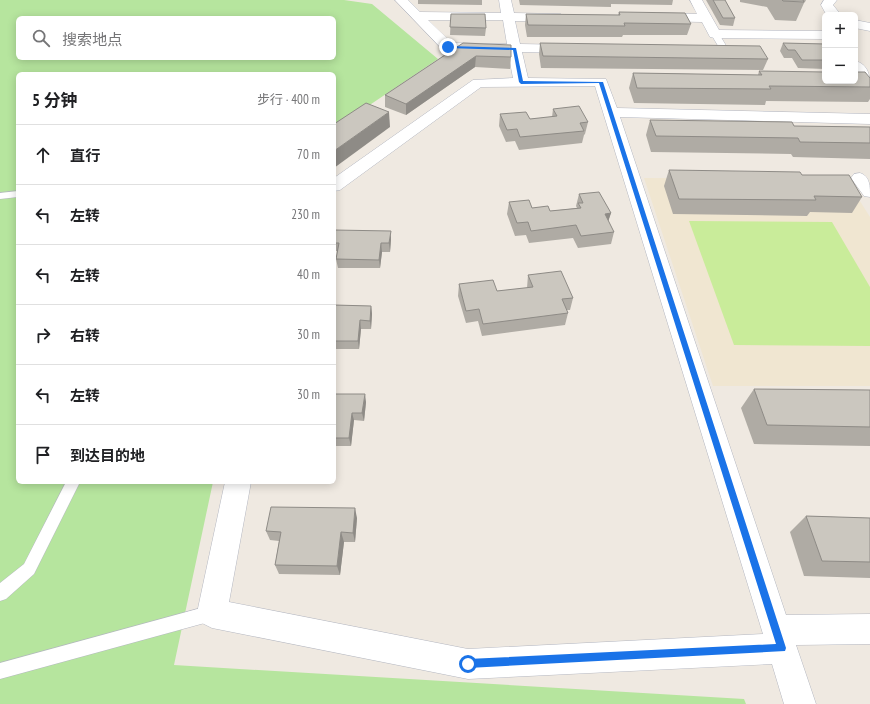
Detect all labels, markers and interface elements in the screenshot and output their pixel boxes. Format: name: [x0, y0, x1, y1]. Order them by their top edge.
map controls: [822, 12, 858, 84]
button: +: [822, 12, 858, 48]
search box: [16, 16, 336, 60]
icon: search: [30, 27, 52, 49]
text: 搜索地点: [62, 30, 122, 49]
route end: [439, 38, 457, 56]
button: −: [822, 48, 858, 84]
text: 5 分钟: [32, 89, 78, 111]
text: 步行 · 400 m: [257, 91, 320, 108]
icon: ahead: [32, 144, 54, 166]
text: 直行: [70, 146, 100, 165]
text: 70 m: [297, 146, 320, 163]
icon: left: [32, 204, 54, 226]
text: 左转: [70, 206, 100, 225]
text: 230 m: [291, 206, 320, 223]
icon: left: [32, 264, 54, 286]
text: 左转: [70, 266, 100, 285]
text: 40 m: [297, 266, 320, 283]
icon: right: [32, 324, 54, 346]
text: 右转: [70, 326, 100, 345]
text: 30 m: [297, 326, 320, 343]
icon: left: [32, 384, 54, 406]
text: 左转: [70, 386, 100, 405]
text: 30 m: [297, 386, 320, 403]
icon: arrive: [32, 444, 54, 466]
text: 到达目的地: [70, 446, 145, 465]
route start: [459, 655, 477, 673]

